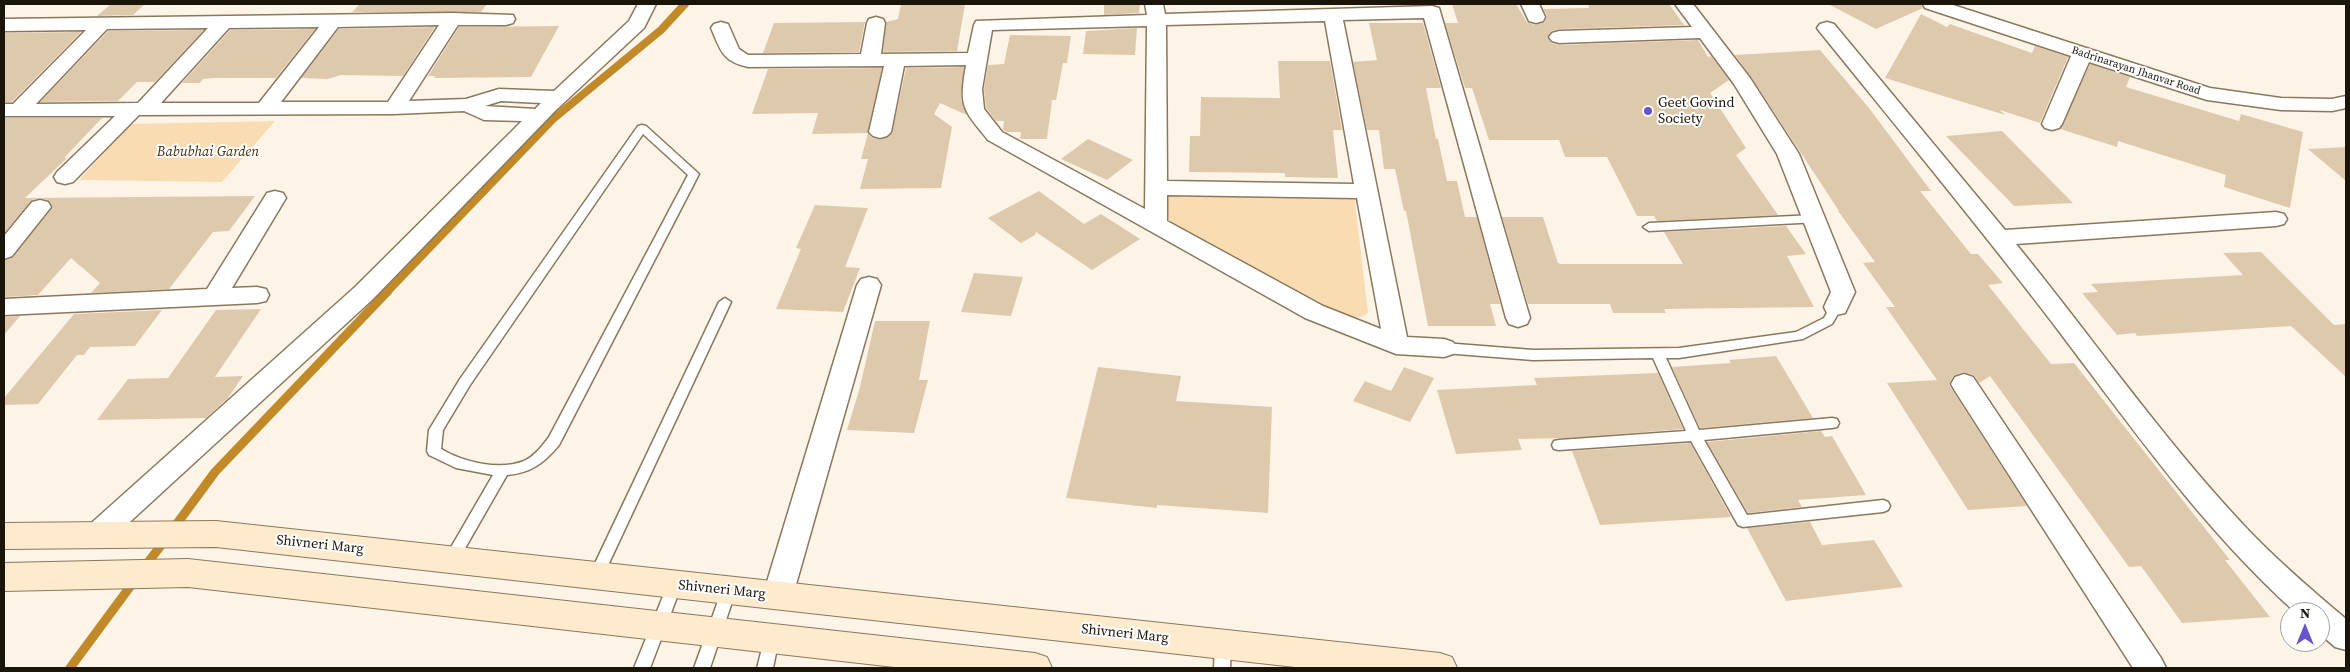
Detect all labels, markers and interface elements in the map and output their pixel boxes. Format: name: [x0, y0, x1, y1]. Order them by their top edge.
street label: Badrinarayan Jhanvar Road: [2070, 44, 2202, 98]
place label: Geet Govind Society: [1658, 95, 1735, 128]
marker: Geet Govind Society: [1642, 105, 1654, 117]
park label: Babubhai Garden: [157, 144, 259, 160]
street label: Shivneri Marg: [275, 532, 365, 558]
street label: Shivneri Marg: [677, 577, 767, 603]
north arrow: [2280, 602, 2330, 652]
text: N: [2300, 603, 2310, 623]
street label: Shivneri Marg: [1080, 621, 1170, 647]

